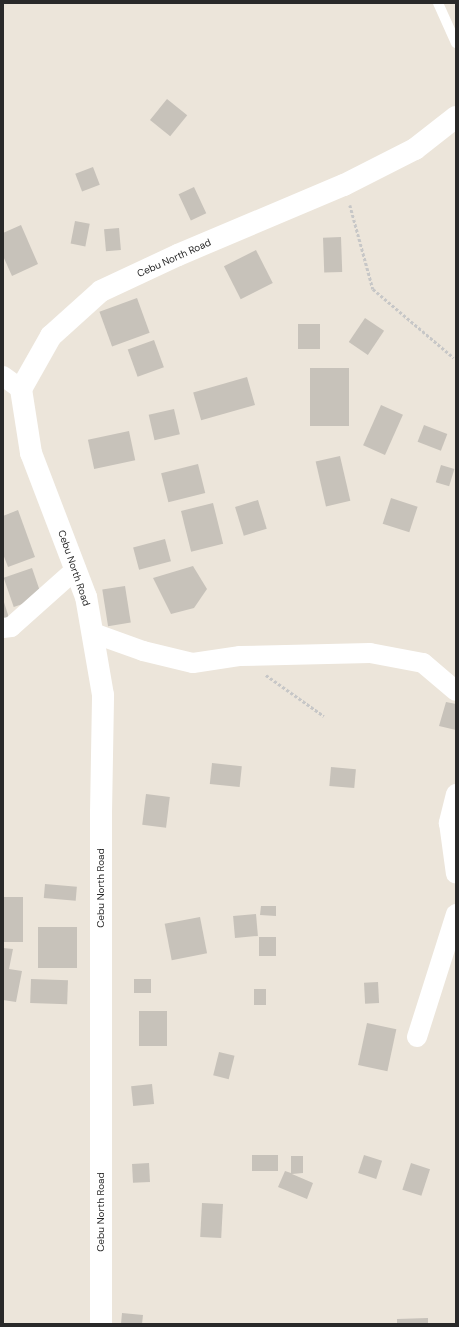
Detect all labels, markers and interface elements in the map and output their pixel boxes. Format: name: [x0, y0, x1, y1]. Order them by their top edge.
street label: Cebu North Road: [135, 236, 213, 280]
street label: Cebu North Road: [55, 528, 93, 608]
street label: Cebu North Road: [95, 848, 107, 928]
street label: Cebu North Road: [95, 1172, 107, 1252]

